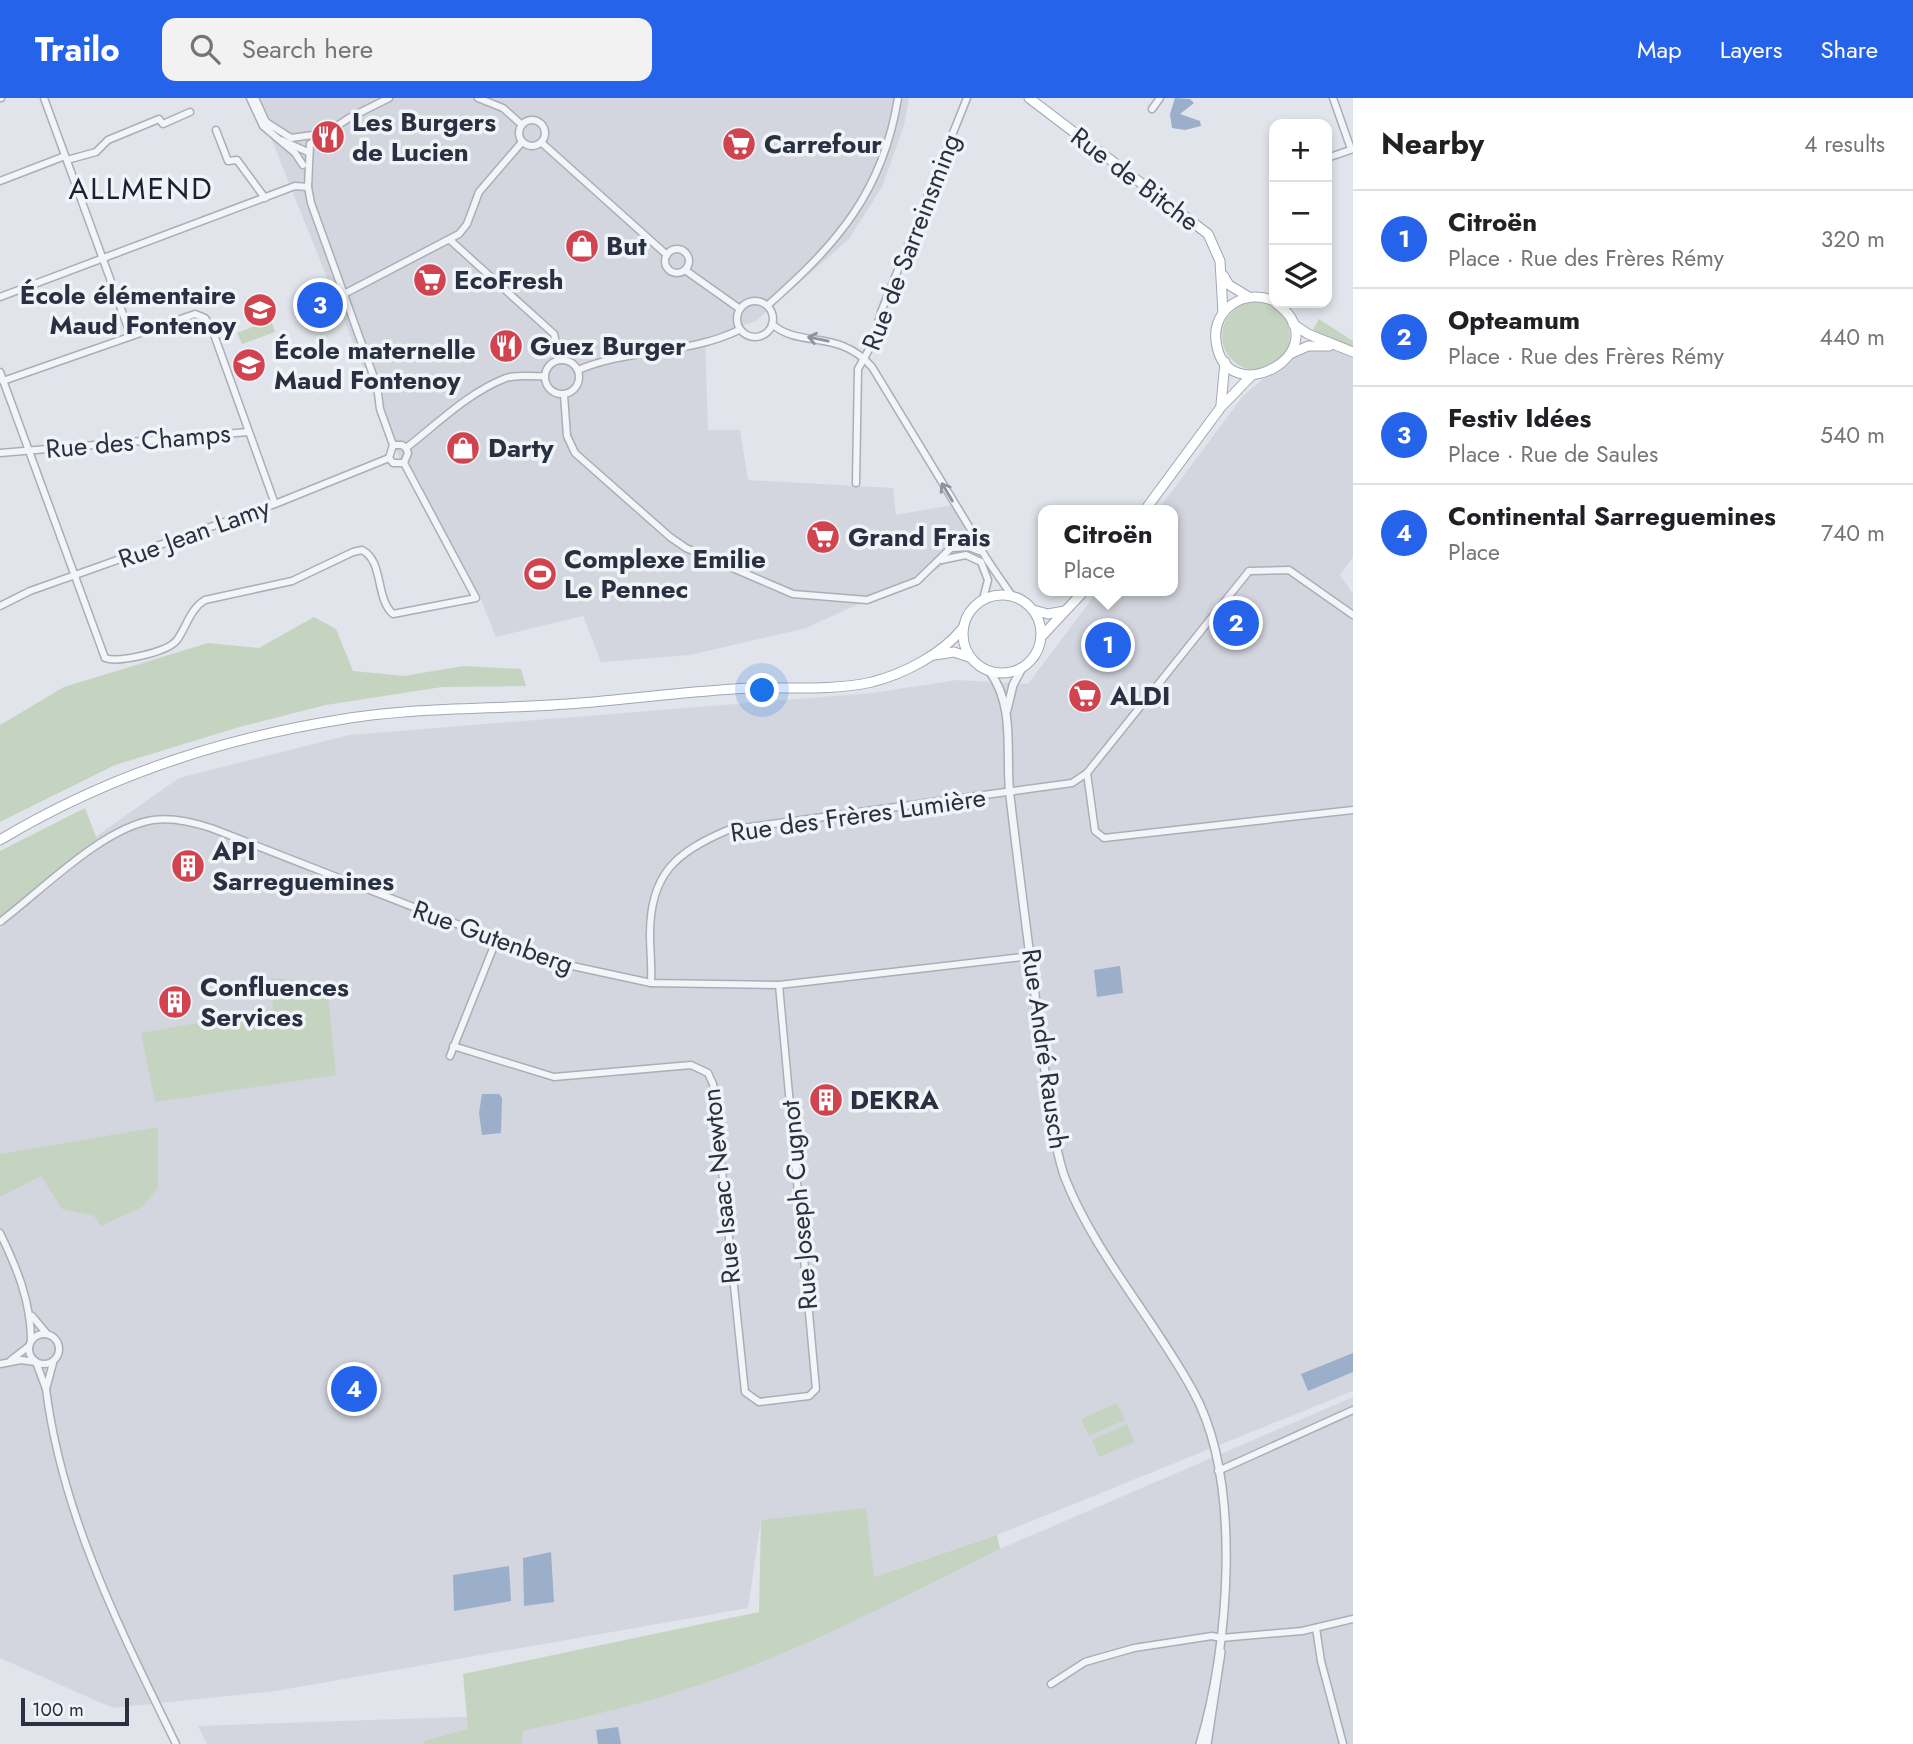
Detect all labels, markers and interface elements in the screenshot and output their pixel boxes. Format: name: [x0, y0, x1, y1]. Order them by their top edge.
search box: [162, 18, 652, 81]
text: Trailo: [35, 26, 120, 73]
icon: search: [186, 30, 224, 68]
text: Search here: [242, 30, 373, 68]
text: Map: [1637, 32, 1682, 67]
text: Layers: [1720, 32, 1782, 67]
text: Share: [1820, 32, 1878, 67]
place label: Les Burgers de Lucien: [352, 103, 496, 171]
restaurant icon: Les Burgers de Lucien: [309, 118, 347, 156]
street label: Rue de Bitche: [1063, 118, 1207, 240]
map controls: [1269, 119, 1332, 308]
button: +: [1269, 119, 1332, 182]
text: Nearby: [1381, 122, 1484, 165]
supermarket icon: Carrefour: [720, 125, 758, 163]
place label: Carrefour: [764, 125, 882, 163]
text: 4 results: [1804, 127, 1885, 161]
street label: Rue de Sarreinsming: [852, 128, 970, 356]
district label: ALLMEND: [68, 167, 214, 210]
button: −: [1269, 182, 1332, 245]
text: Citroën: [1448, 203, 1537, 241]
text: 1: [1398, 222, 1410, 256]
text: 320 m: [1821, 222, 1885, 256]
shop icon: But: [563, 227, 601, 265]
place label: But: [606, 227, 647, 265]
text: Place · Rue des Frères Rémy: [1448, 241, 1724, 275]
button: layers: [1269, 245, 1332, 308]
supermarket icon: EcoFresh: [411, 261, 449, 299]
place label: EcoFresh: [454, 261, 564, 299]
place label: École élémentaire Maud Fontenoy: [20, 276, 236, 344]
pin: 3: [297, 279, 343, 331]
school or university icon: École élémentaire Maud Fontenoy: [241, 291, 279, 329]
text: Opteamum: [1448, 301, 1580, 339]
text: 2: [1396, 320, 1412, 354]
text: 440 m: [1820, 320, 1885, 354]
restaurant icon: Guez Burger: [487, 327, 525, 365]
place label: Guez Burger: [530, 327, 686, 365]
place label: École maternelle Maud Fontenoy: [274, 331, 476, 399]
one-way arrow: [807, 331, 830, 345]
text: Place · Rue des Frères Rémy: [1448, 339, 1724, 373]
school or university icon: École maternelle Maud Fontenoy: [230, 346, 268, 384]
text: Festiv Idées: [1448, 399, 1591, 437]
street label: Rue des Champs: [44, 414, 232, 468]
text: 3: [1397, 418, 1411, 452]
text: 540 m: [1820, 418, 1885, 452]
shop icon: Darty: [444, 429, 482, 467]
place label: Darty: [488, 429, 554, 467]
text: Place · Rue de Saules: [1448, 437, 1658, 471]
one-way arrow: [940, 482, 954, 502]
street label: Rue Jean Lamy: [113, 488, 276, 578]
text: Continental Sarreguemines: [1448, 497, 1776, 535]
popup: [1038, 505, 1178, 596]
text: Citroën: [1063, 515, 1153, 553]
text: 4: [1396, 516, 1412, 550]
text: 740 m: [1821, 516, 1885, 550]
supermarket icon: Grand Frais: [804, 518, 842, 556]
place label: Grand Frais: [848, 518, 990, 556]
text: Place: [1448, 535, 1500, 569]
place label: Complexe Emilie Le Pennec: [564, 540, 766, 608]
text: Place: [1063, 553, 1115, 587]
sports icon: Complexe Emilie Le Pennec: [521, 555, 559, 593]
pin: 2: [1213, 597, 1259, 649]
pin: 1: [1085, 619, 1131, 671]
your location: [745, 673, 779, 707]
supermarket icon: ALDI: [1066, 677, 1104, 715]
place label: ALDI: [1109, 677, 1170, 715]
street label: Rue des Frères Lumière: [728, 778, 988, 852]
place label: API Sarreguemines: [211, 832, 394, 900]
building icon: API Sarreguemines: [169, 847, 207, 885]
street label: Rue Gutenberg: [408, 890, 578, 984]
street label: Rue André Rausch: [1012, 946, 1078, 1152]
place label: Confluences Services: [200, 968, 349, 1036]
building icon: Confluences Services: [156, 983, 194, 1021]
building icon: DEKRA: [807, 1081, 845, 1119]
place label: DEKRA: [850, 1081, 940, 1119]
street label: Rue Isaac Newton: [692, 1086, 750, 1286]
street label: Rue Joseph Cugnot: [771, 1098, 827, 1311]
pin: 4: [331, 1363, 377, 1415]
scale bar: [21, 1695, 130, 1727]
text: 100 m: [32, 1696, 84, 1723]

